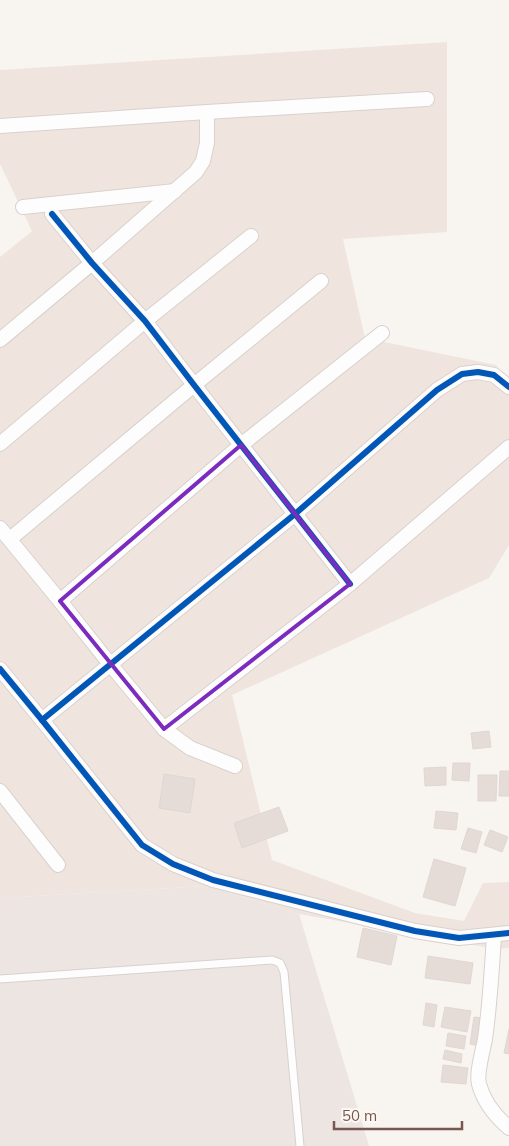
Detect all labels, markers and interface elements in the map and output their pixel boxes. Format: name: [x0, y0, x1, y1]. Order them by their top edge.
scale bar: [334, 1098, 462, 1130]
text: 50 m: [342, 1106, 377, 1125]

